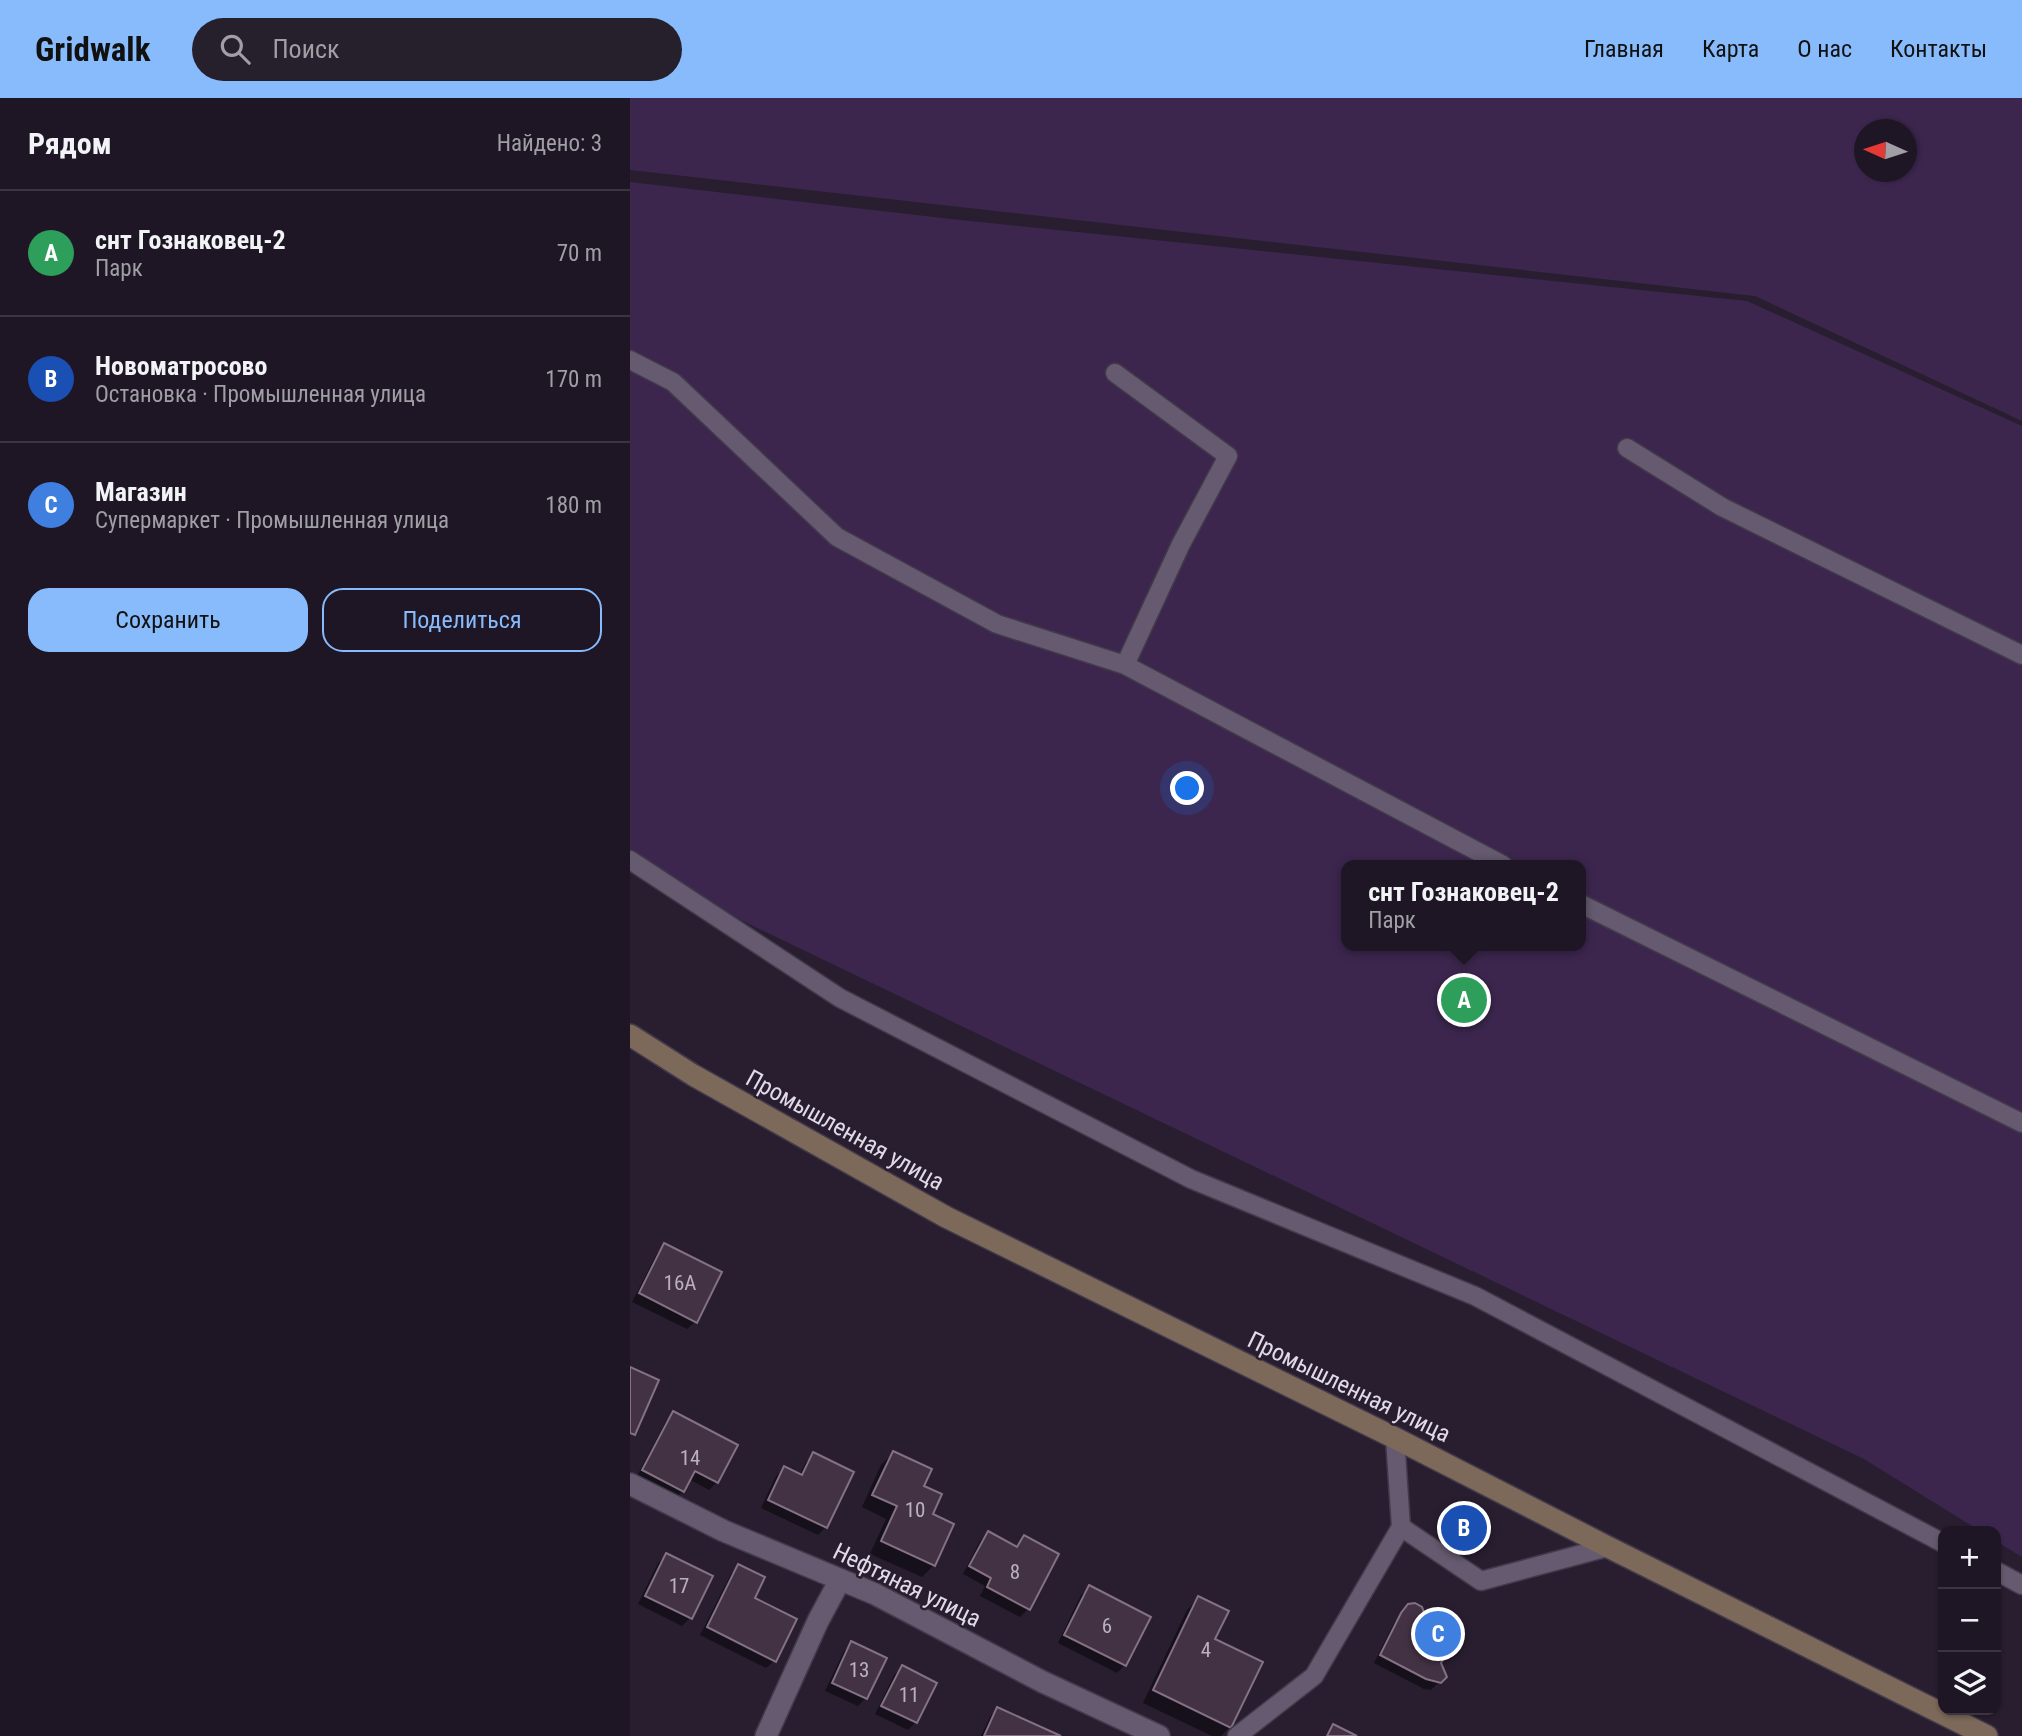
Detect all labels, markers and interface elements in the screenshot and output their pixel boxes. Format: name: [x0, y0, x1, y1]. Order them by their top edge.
search box: [192, 18, 682, 81]
text: Gridwalk: [35, 30, 150, 69]
icon: search: [216, 30, 254, 68]
text: Поиск: [272, 34, 339, 64]
text: Главная: [1584, 35, 1664, 63]
text: Карта: [1702, 35, 1759, 63]
text: О нас: [1797, 35, 1852, 63]
text: Контакты: [1890, 35, 1987, 63]
north arrow: [1854, 119, 1917, 182]
text: Рядом: [28, 126, 112, 161]
text: Найдено: 3: [497, 130, 602, 157]
text: снт Гознаковец-2: [95, 225, 286, 255]
text: A: [44, 240, 58, 267]
text: 70 m: [557, 240, 602, 267]
text: Парк: [95, 255, 143, 282]
text: Новоматросово: [95, 351, 267, 381]
text: B: [45, 366, 57, 393]
text: 170 m: [545, 366, 602, 393]
text: Остановка · Промышленная улица: [95, 381, 426, 408]
text: Магазин: [95, 477, 187, 507]
text: C: [44, 492, 58, 519]
text: 180 m: [545, 492, 602, 519]
text: Супермаркет · Промышленная улица: [95, 507, 449, 534]
button: Сохранить: [28, 588, 308, 652]
button: Поделиться: [322, 588, 602, 652]
your location: [1170, 771, 1204, 805]
popup: [1341, 860, 1586, 951]
text: снт Гознаковец-2: [1368, 877, 1559, 907]
text: Парк: [1368, 907, 1416, 934]
pin: A: [1441, 974, 1487, 1026]
street label: Промышленная улица: [741, 1064, 949, 1196]
house number: 16А: [664, 1271, 696, 1295]
street label: Промышленная улица: [1243, 1326, 1455, 1448]
house number: 14: [680, 1446, 700, 1470]
house number: 10: [905, 1498, 925, 1522]
pin: B: [1441, 1502, 1487, 1554]
map controls: [1938, 1526, 2001, 1715]
button: +: [1938, 1526, 2001, 1589]
street label: Нефтяная улица: [829, 1537, 985, 1633]
house number: 8: [1010, 1560, 1020, 1584]
house number: 17: [669, 1574, 689, 1598]
button: −: [1938, 1589, 2001, 1652]
pin: C: [1415, 1608, 1461, 1660]
house number: 6: [1102, 1614, 1112, 1638]
house number: 4: [1201, 1638, 1211, 1662]
button: layers: [1938, 1652, 2001, 1715]
house number: 13: [849, 1658, 869, 1682]
house number: 11: [899, 1683, 919, 1707]

